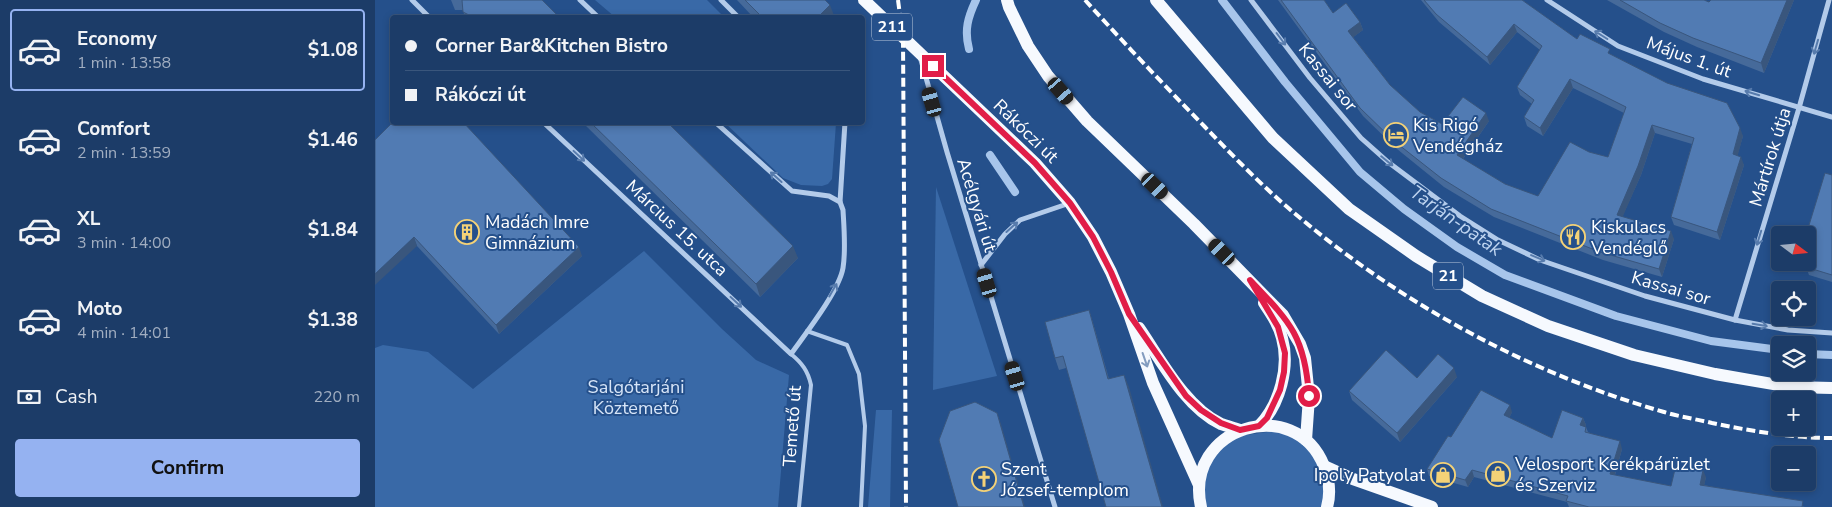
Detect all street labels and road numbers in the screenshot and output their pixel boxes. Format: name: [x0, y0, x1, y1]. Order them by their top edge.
road number: 211: [872, 14, 912, 41]
street label: Május 1. út: [1643, 31, 1735, 84]
street label: Kassai sor: [1293, 38, 1363, 117]
street label: Rákóczi út: [988, 94, 1064, 169]
street label: Mártírok útja: [1744, 104, 1796, 210]
street label: Acélgyári út: [951, 155, 1003, 255]
street label: Március 15. utca: [621, 174, 733, 282]
road number: 21: [1433, 262, 1463, 290]
street label: Kassai sor: [1628, 265, 1714, 311]
street label: Temető út: [777, 384, 807, 467]

